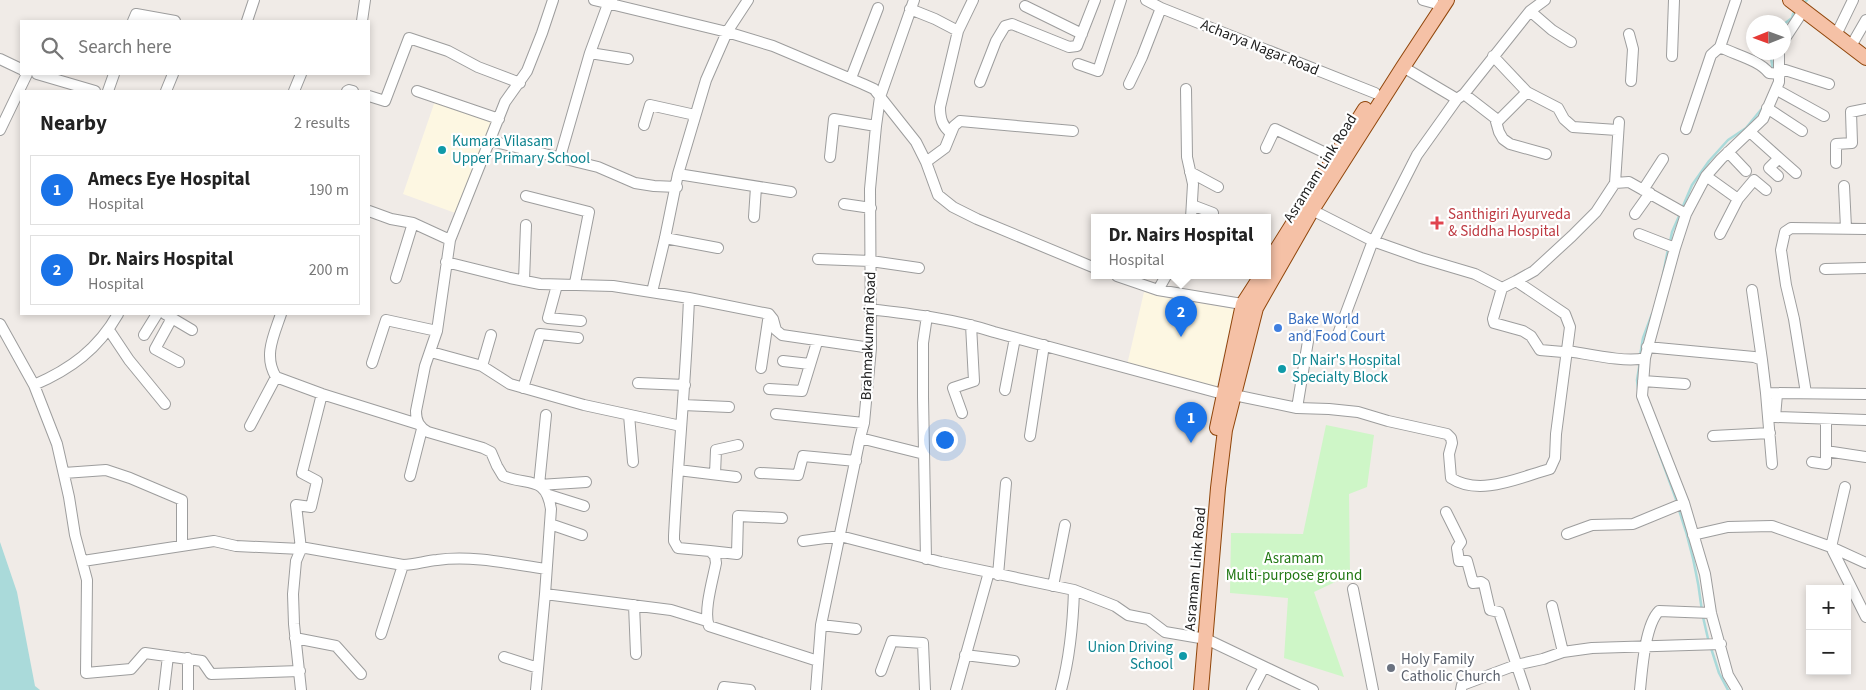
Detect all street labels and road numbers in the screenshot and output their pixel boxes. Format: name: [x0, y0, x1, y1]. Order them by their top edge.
street label: Acharya Nagar Road: [1197, 14, 1322, 81]
street label: Asramam Link Road: [1279, 110, 1362, 227]
street label: Brahmakumari Road: [856, 271, 881, 401]
street label: Asramam Link Road: [1180, 506, 1211, 632]

